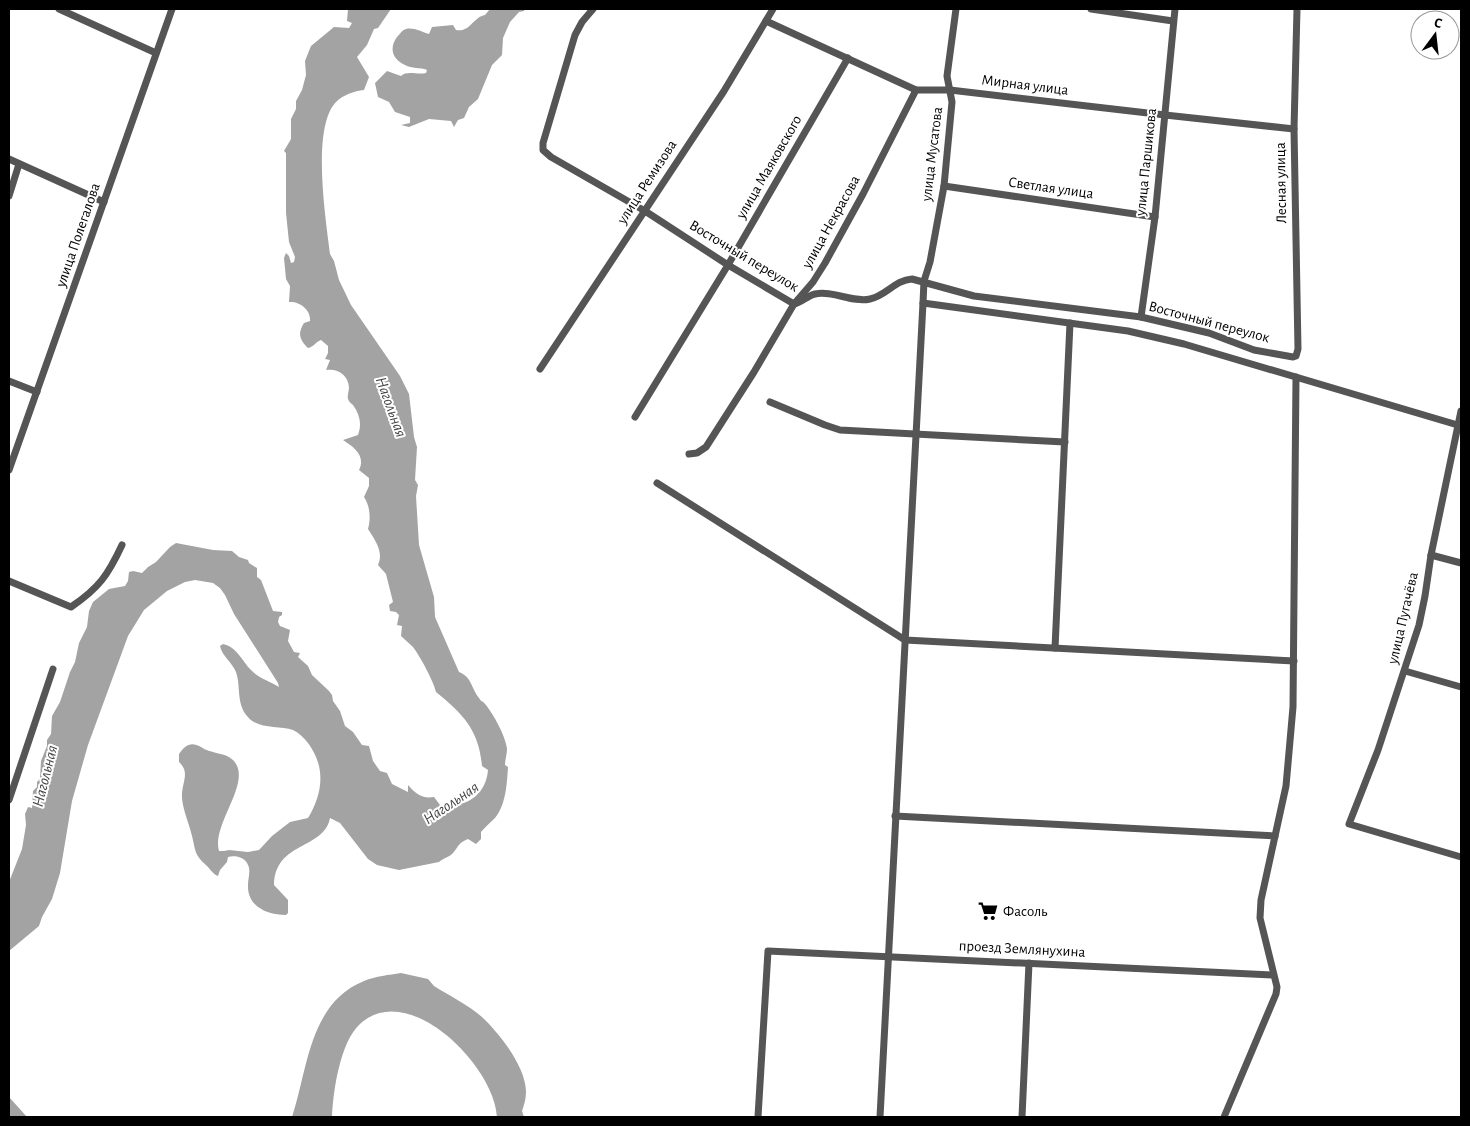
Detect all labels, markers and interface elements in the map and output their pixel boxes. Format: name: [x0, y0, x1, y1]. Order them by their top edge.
north arrow: [1410, 10, 1460, 60]
text: С: [1433, 16, 1444, 31]
street label: Мирная улица: [981, 72, 1069, 98]
street label: улица Мусатова: [919, 106, 945, 203]
street label: улица Паршикова: [1133, 107, 1159, 217]
street label: улица Маяковского: [733, 113, 805, 222]
street label: улица Ремизова: [614, 137, 680, 227]
street label: Лесная улица: [1273, 142, 1289, 224]
street label: улица Некрасова: [799, 173, 863, 272]
street label: Светлая улица: [1007, 175, 1095, 201]
street label: улица Полегалова: [53, 181, 103, 290]
street label: Восточный переулок: [687, 217, 801, 295]
street label: Восточный переулок: [1147, 299, 1271, 345]
water label: Нагольная: [373, 375, 409, 439]
street label: улица Пугачёва: [1385, 571, 1421, 666]
water label: Нагольная: [30, 744, 60, 808]
water label: Нагольная: [421, 779, 481, 827]
supermarket icon: Фасоль: [977, 900, 999, 922]
place label: Фасоль: [1003, 904, 1048, 919]
street label: проезд Землянухина: [958, 938, 1086, 960]

